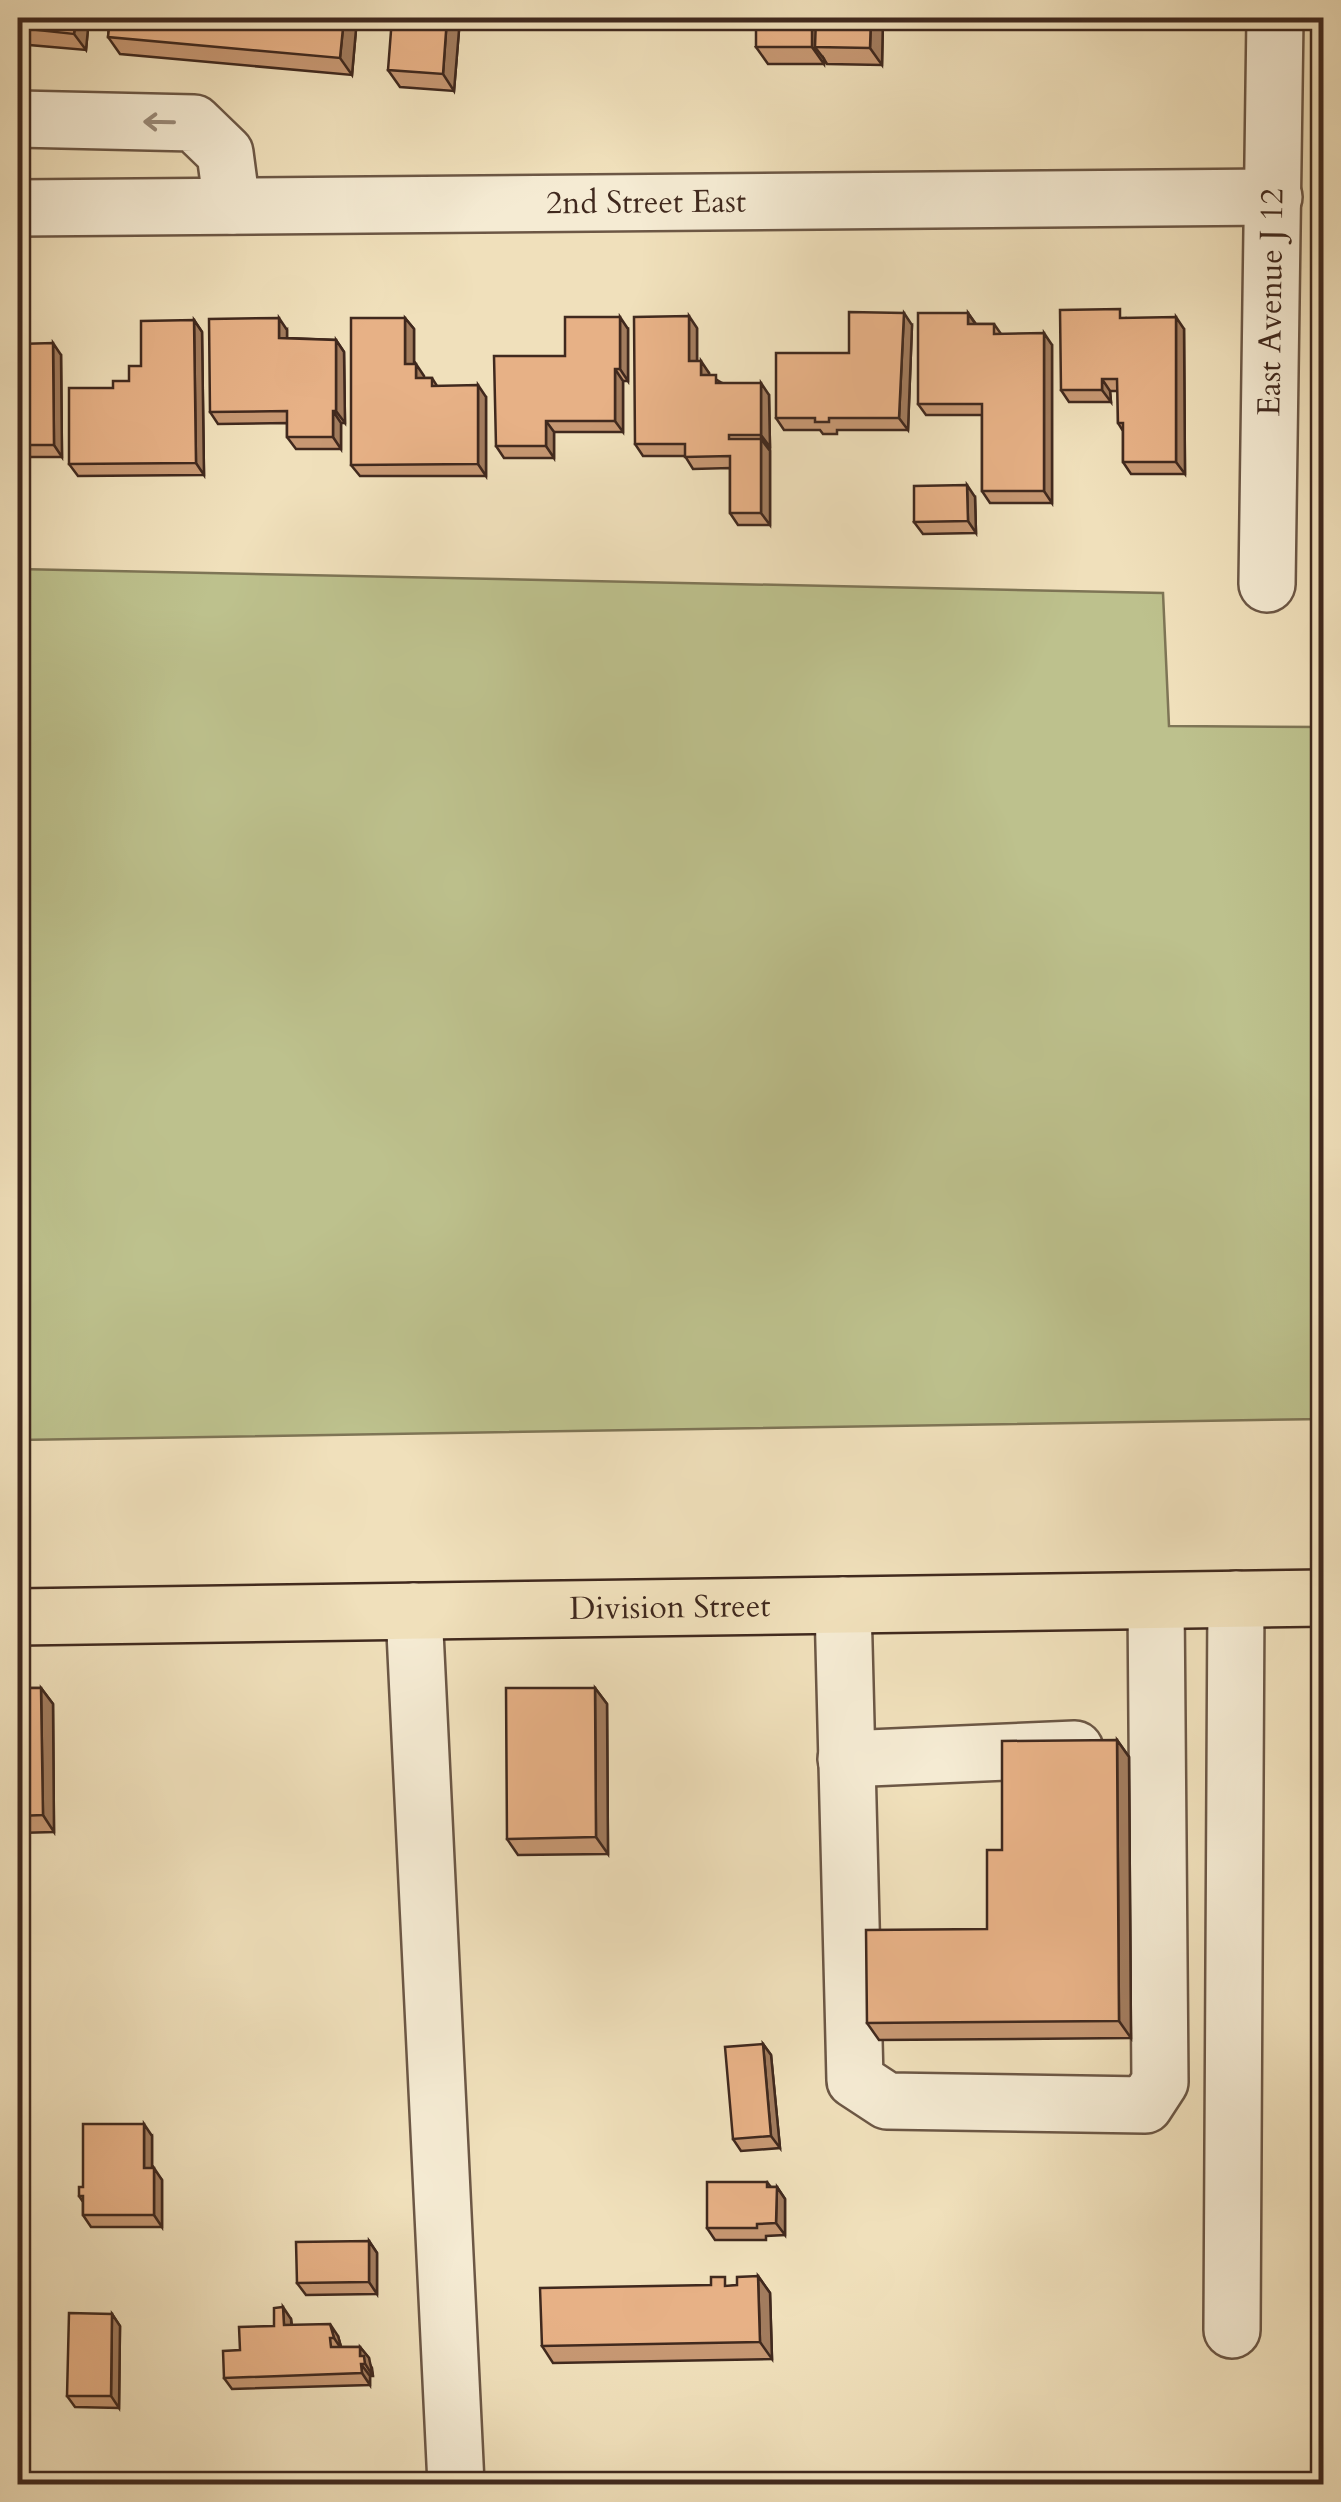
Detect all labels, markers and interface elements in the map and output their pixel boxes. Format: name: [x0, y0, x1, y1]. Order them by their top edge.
one-way arrow: [143, 112, 175, 131]
street label: 2nd Street East: [546, 180, 746, 225]
street label: East Avenue J 12: [1247, 188, 1295, 416]
street label: Division Street: [569, 1584, 771, 1631]

